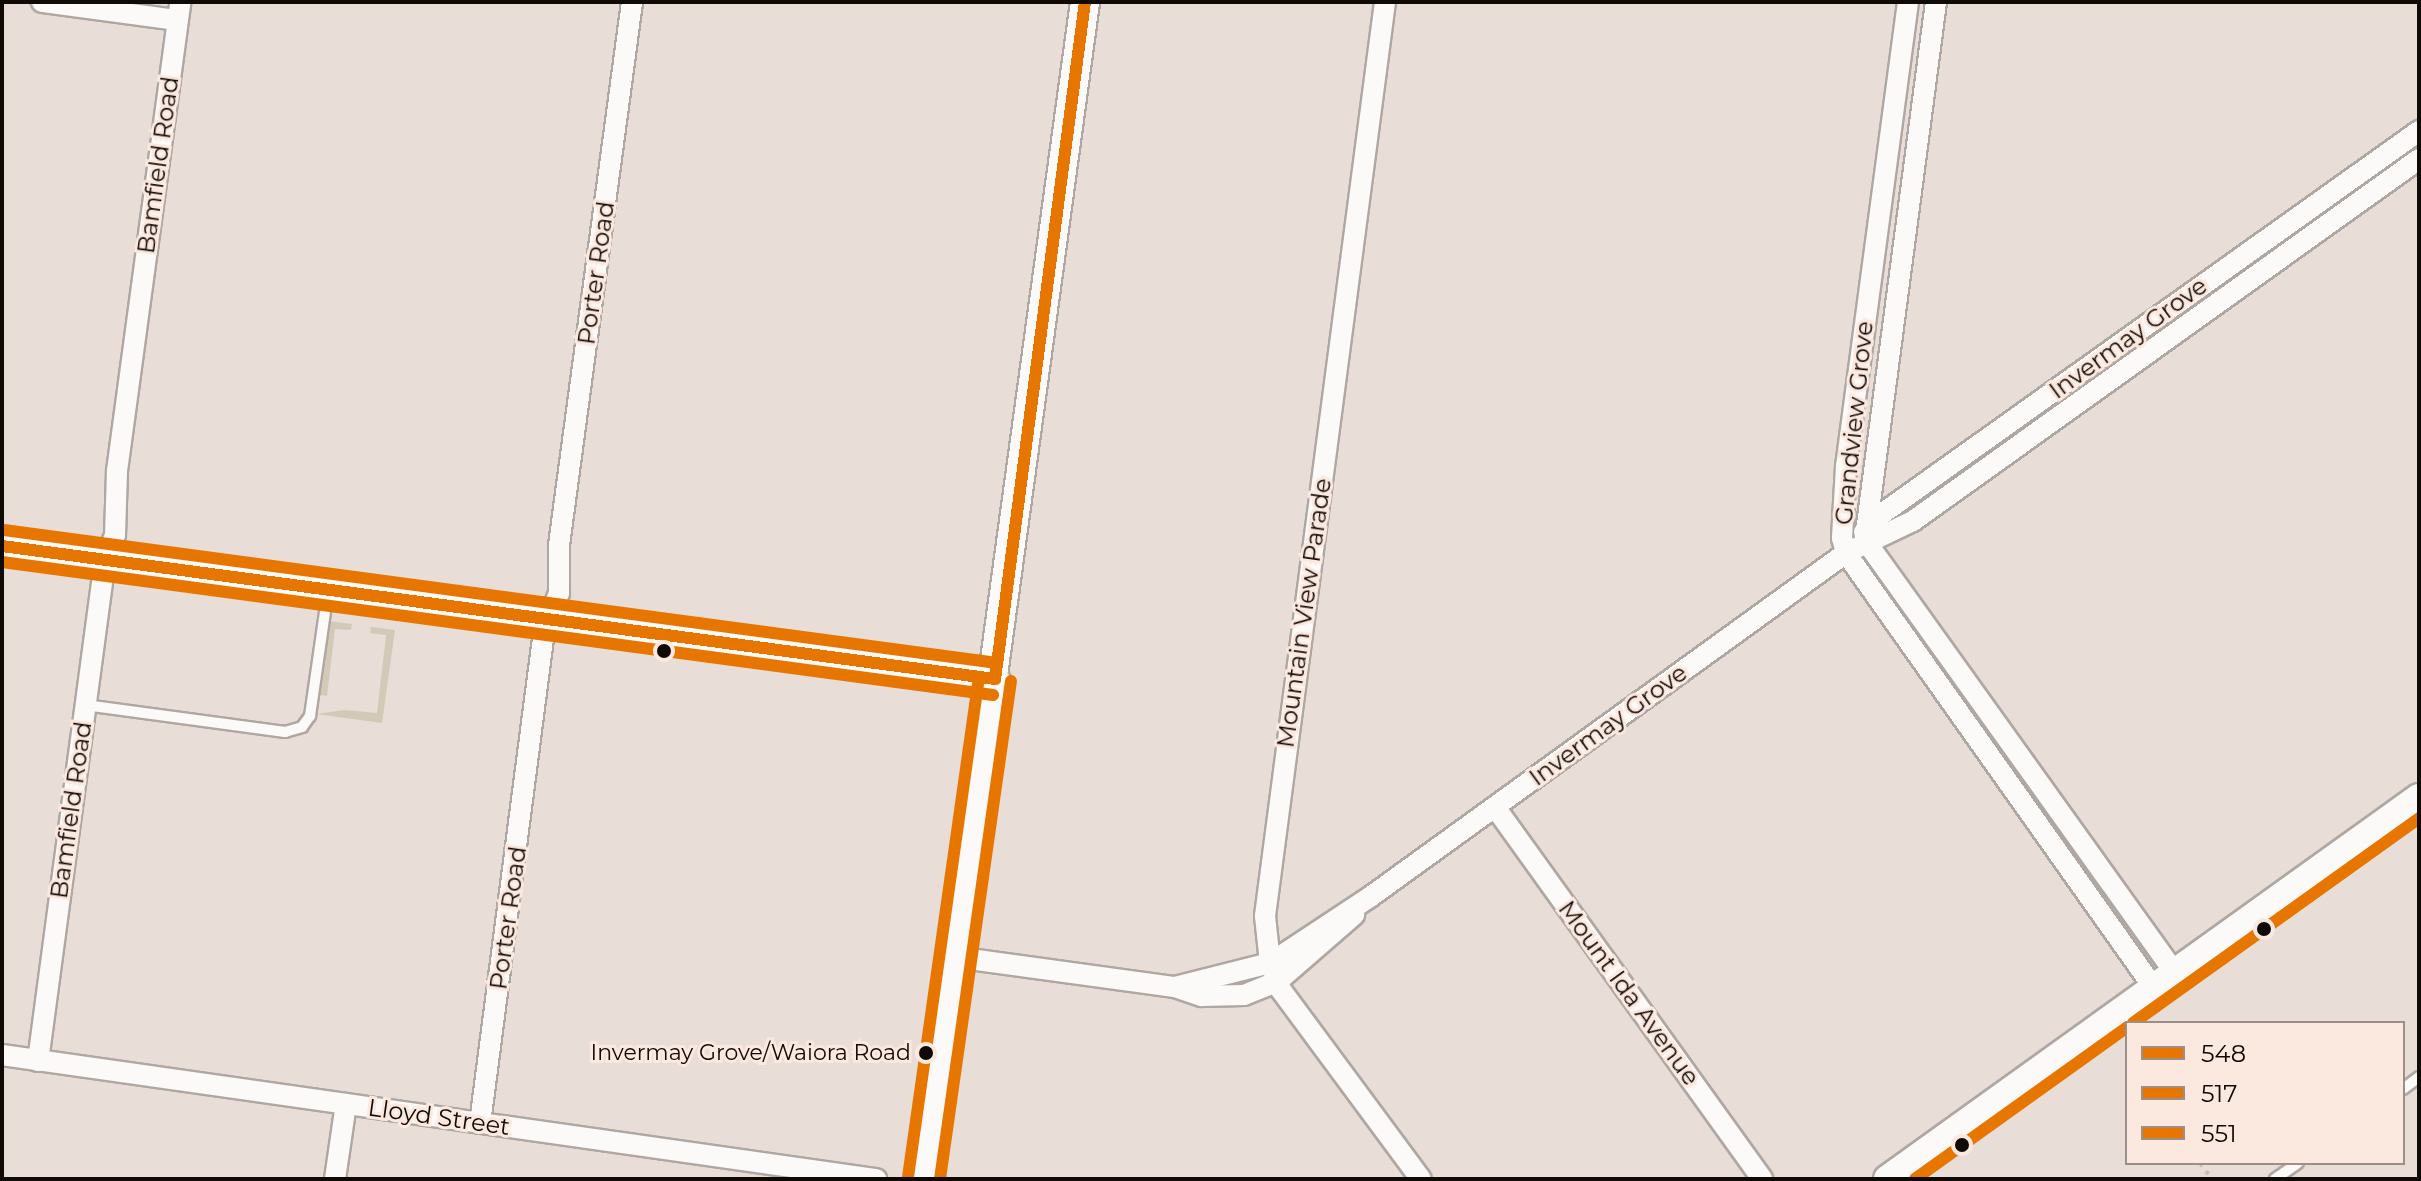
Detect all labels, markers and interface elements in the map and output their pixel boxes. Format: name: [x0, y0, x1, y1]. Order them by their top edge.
street label: Bamfield Road: [131, 75, 185, 255]
street label: Porter Road: [572, 199, 620, 347]
street label: Invermay Grove: [2043, 271, 2213, 405]
street label: Grandview Grove: [1829, 320, 1879, 526]
street label: Mountain View Parade: [1271, 476, 1337, 750]
unlabelled marker: [656, 643, 672, 659]
street label: Invermay Grove: [1523, 658, 1693, 792]
street label: Bamfield Road: [44, 720, 98, 900]
street label: Porter Road: [484, 844, 532, 992]
street label: Mount Ida Avenue: [1552, 895, 1706, 1091]
unlabelled marker: [2256, 921, 2272, 937]
legend: [2125, 1021, 2405, 1165]
text: 548: [2201, 1039, 2246, 1068]
place label: Invermay Grove/Waiora Road: [591, 1040, 911, 1066]
marker: Invermay Grove/Waiora Road: [918, 1045, 934, 1061]
text: 517: [2201, 1079, 2237, 1108]
street label: Lloyd Street: [366, 1093, 512, 1141]
text: 551: [2201, 1119, 2237, 1148]
unlabelled marker: [1954, 1137, 1970, 1153]

